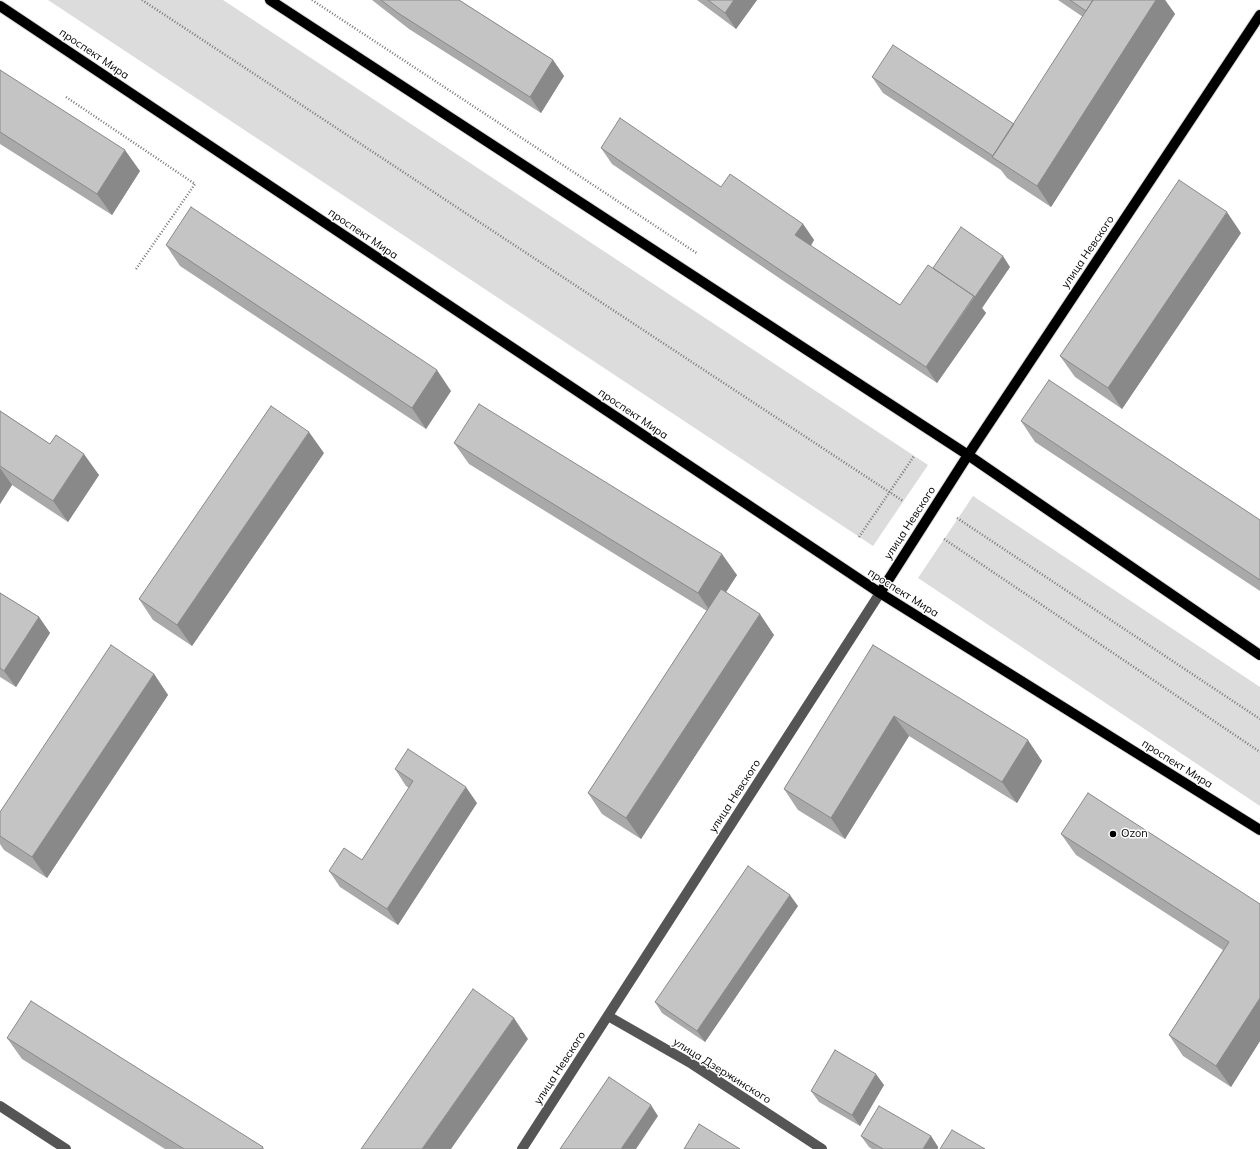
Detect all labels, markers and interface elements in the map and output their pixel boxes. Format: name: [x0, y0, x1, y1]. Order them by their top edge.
street label: проспект Мира: [57, 26, 131, 82]
street label: проспект Мира: [326, 206, 400, 262]
street label: улица Невского: [1059, 213, 1117, 291]
street label: проспект Мира: [596, 386, 670, 442]
street label: улица Невского: [881, 484, 939, 562]
street label: проспект Мира: [865, 566, 941, 620]
street label: проспект Мира: [1139, 737, 1215, 791]
street label: улица Невского: [706, 757, 764, 835]
place label: Ozon: [1121, 827, 1148, 841]
marker: Ozon: [1108, 829, 1118, 839]
street label: улица Невского: [531, 1029, 589, 1107]
street label: улица Дзержинского: [670, 1035, 774, 1107]

